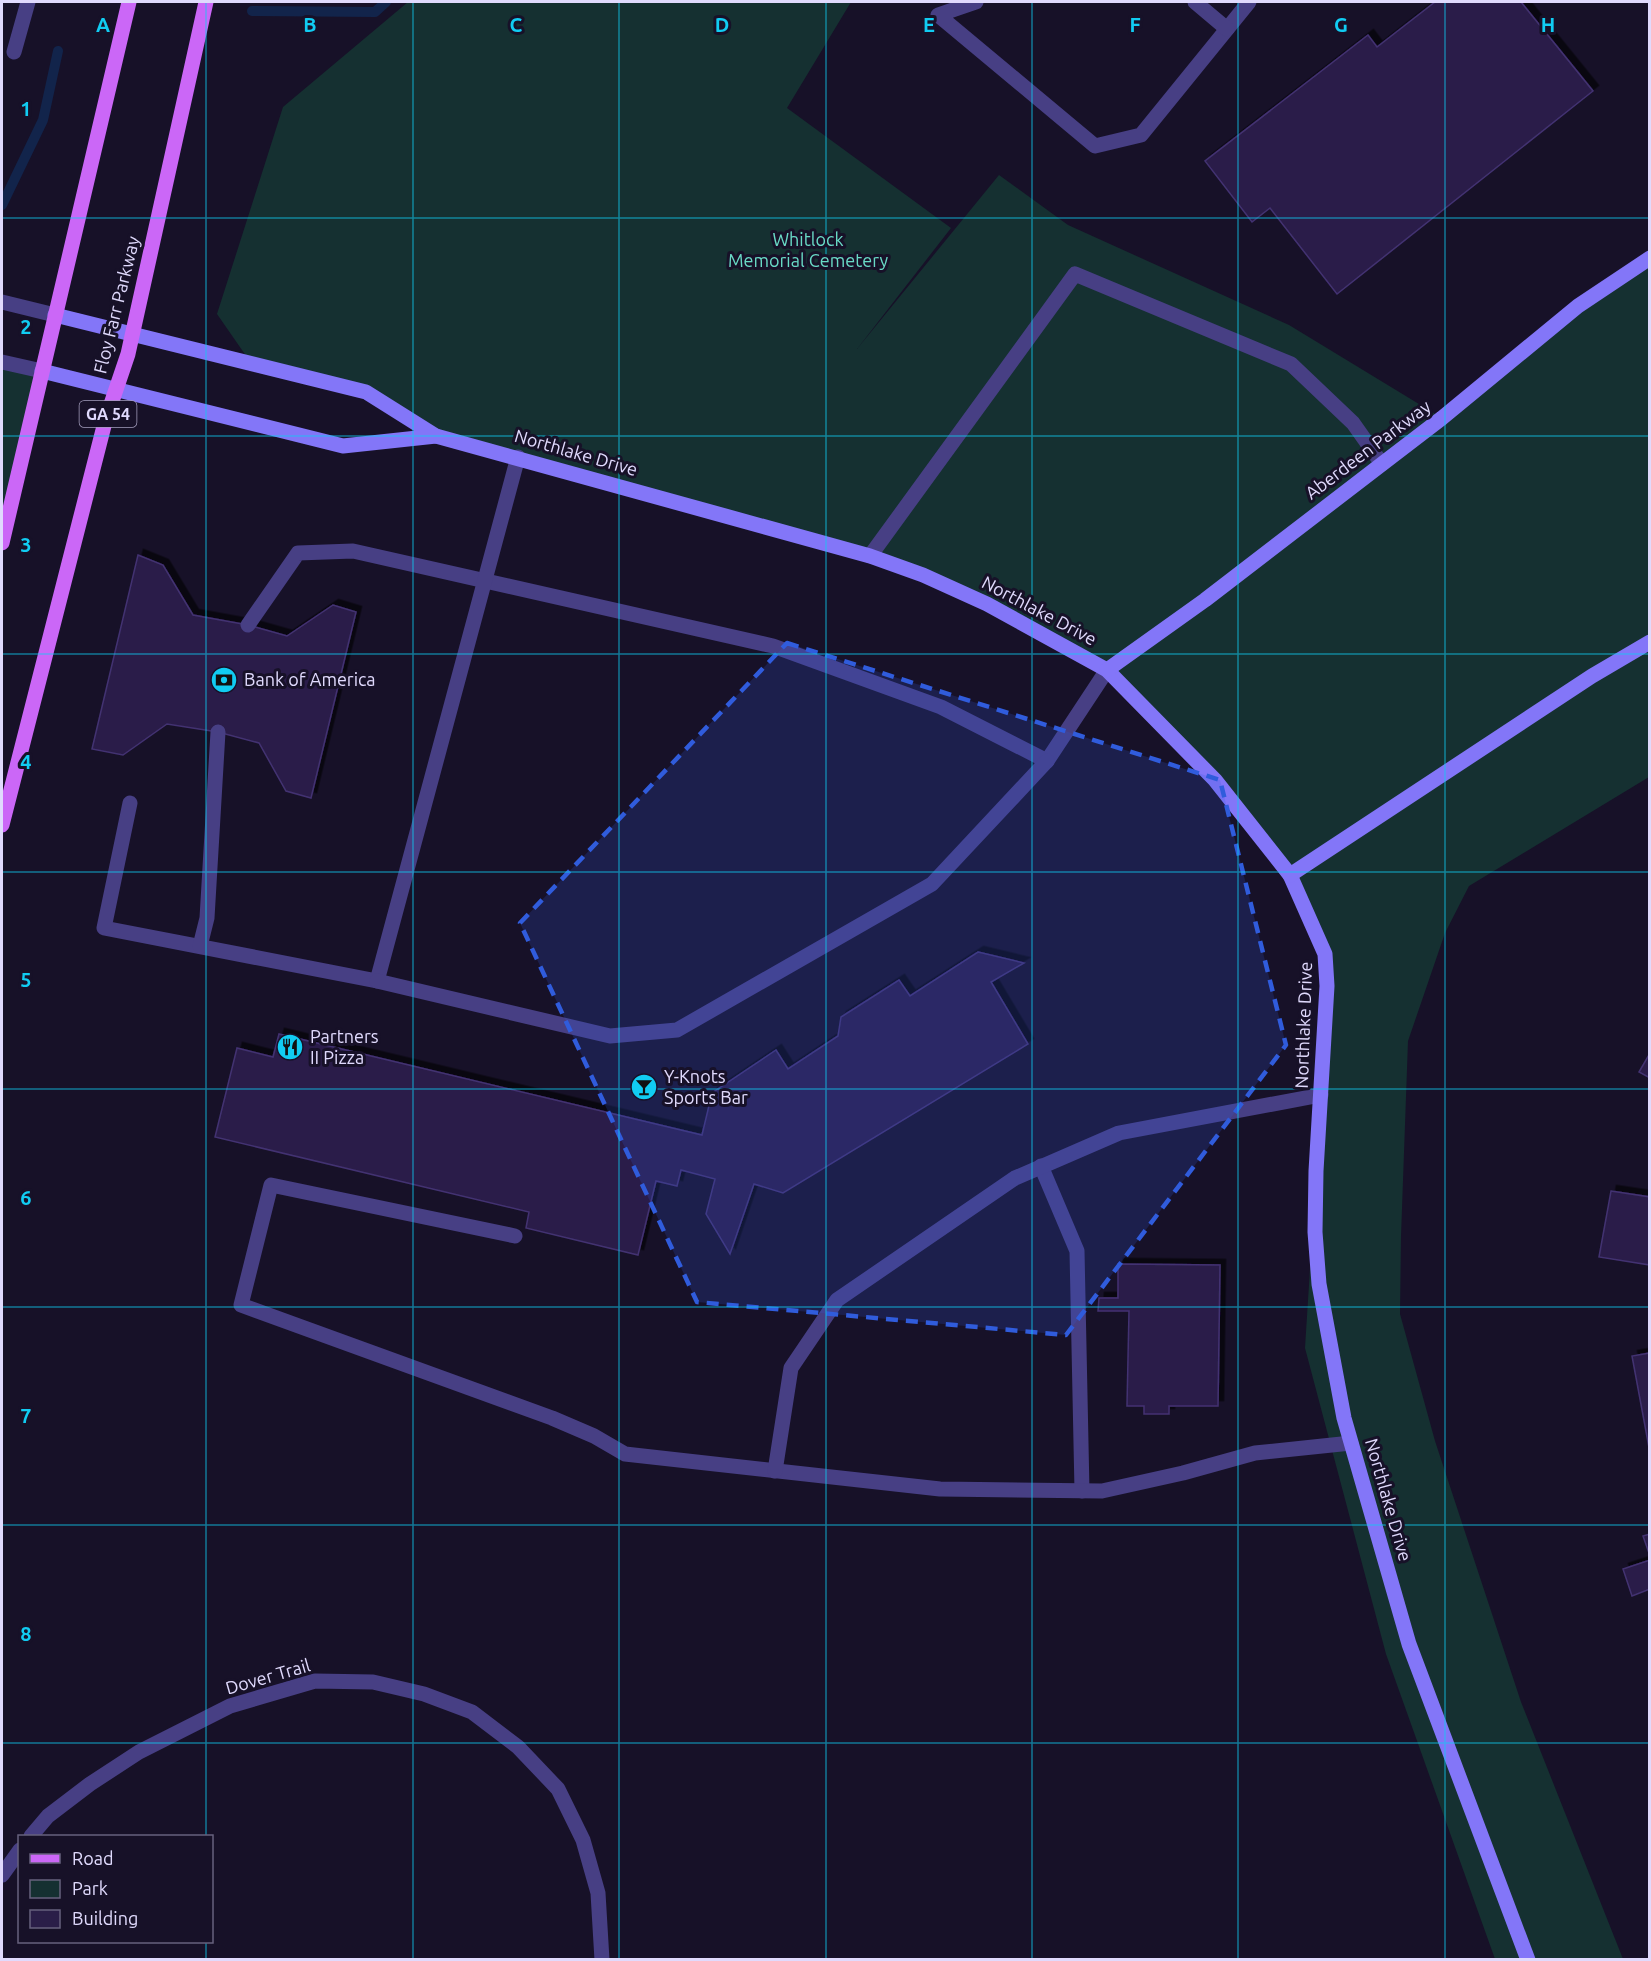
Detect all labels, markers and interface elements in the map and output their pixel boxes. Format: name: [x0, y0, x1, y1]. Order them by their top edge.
text: A: [96, 13, 110, 36]
text: B: [303, 13, 317, 36]
text: C: [510, 13, 523, 36]
text: D: [715, 13, 729, 36]
text: E: [923, 13, 935, 36]
text: F: [1129, 13, 1141, 36]
text: G: [1334, 13, 1348, 36]
text: H: [1541, 13, 1555, 36]
text: 1: [20, 97, 32, 120]
park label: Whitlock Memorial Cemetery: [728, 229, 888, 270]
street label: Floy Farr Parkway: [89, 234, 143, 376]
text: 2: [20, 315, 32, 338]
street label: Aberdeen Parkway: [1301, 395, 1434, 503]
road number: GA 54: [80, 401, 136, 427]
street label: Northlake Drive: [512, 425, 640, 479]
text: 3: [20, 533, 32, 556]
street label: Northlake Drive: [979, 571, 1100, 649]
bank icon: Bank of America: [209, 665, 239, 695]
place label: Bank of America: [244, 669, 376, 689]
text: 4: [20, 750, 32, 773]
street label: Northlake Drive: [1291, 961, 1315, 1089]
text: 5: [20, 968, 32, 991]
place label: Partners II Pizza: [310, 1026, 379, 1067]
restaurant icon: Partners II Pizza: [275, 1032, 305, 1062]
place label: Y-Knots Sports Bar: [664, 1066, 748, 1107]
bar icon: Y-Knots Sports Bar: [629, 1072, 659, 1102]
text: 6: [20, 1186, 32, 1209]
text: 7: [20, 1404, 32, 1427]
street label: Northlake Drive: [1362, 1436, 1416, 1564]
text: 8: [20, 1622, 32, 1645]
street label: Dover Trail: [223, 1654, 313, 1698]
legend: [18, 1835, 213, 1943]
text: Road: [72, 1848, 114, 1868]
text: Park: [72, 1878, 108, 1898]
text: Building: [72, 1908, 138, 1928]

